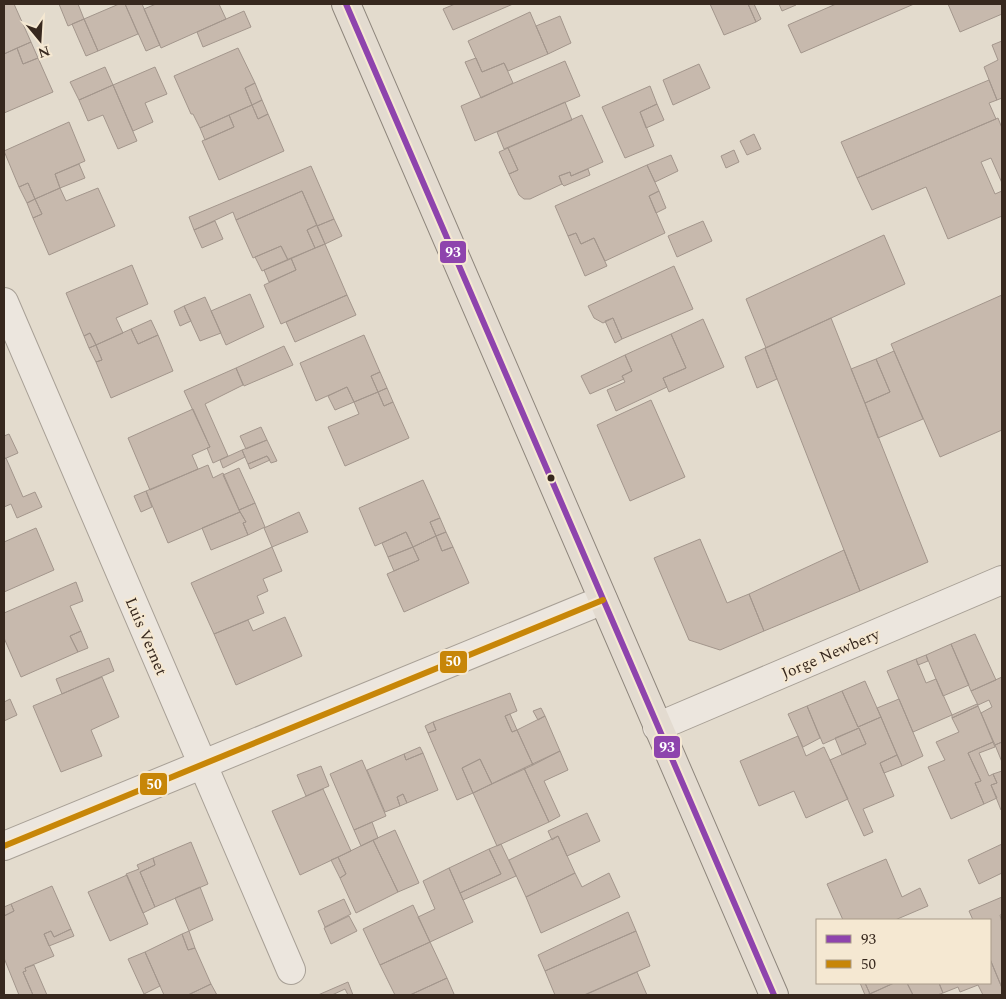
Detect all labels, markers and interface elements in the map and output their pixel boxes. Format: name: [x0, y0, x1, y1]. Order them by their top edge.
north arrow: [15, 15, 65, 65]
text: N: [35, 40, 53, 64]
line badge: 93: [439, 240, 467, 264]
text: 93: [445, 242, 461, 263]
unlabelled marker: [546, 473, 556, 483]
street label: Luis Vernet: [119, 594, 173, 680]
street label: Jorge Newbery: [778, 622, 884, 685]
line badge: 50: [439, 650, 468, 674]
text: 50: [445, 651, 461, 672]
line badge: 93: [653, 735, 681, 759]
text: 93: [659, 737, 675, 758]
line badge: 50: [139, 772, 168, 796]
text: 50: [146, 774, 162, 795]
legend: [816, 919, 991, 984]
text: 93: [861, 928, 877, 951]
text: 50: [861, 953, 876, 976]

